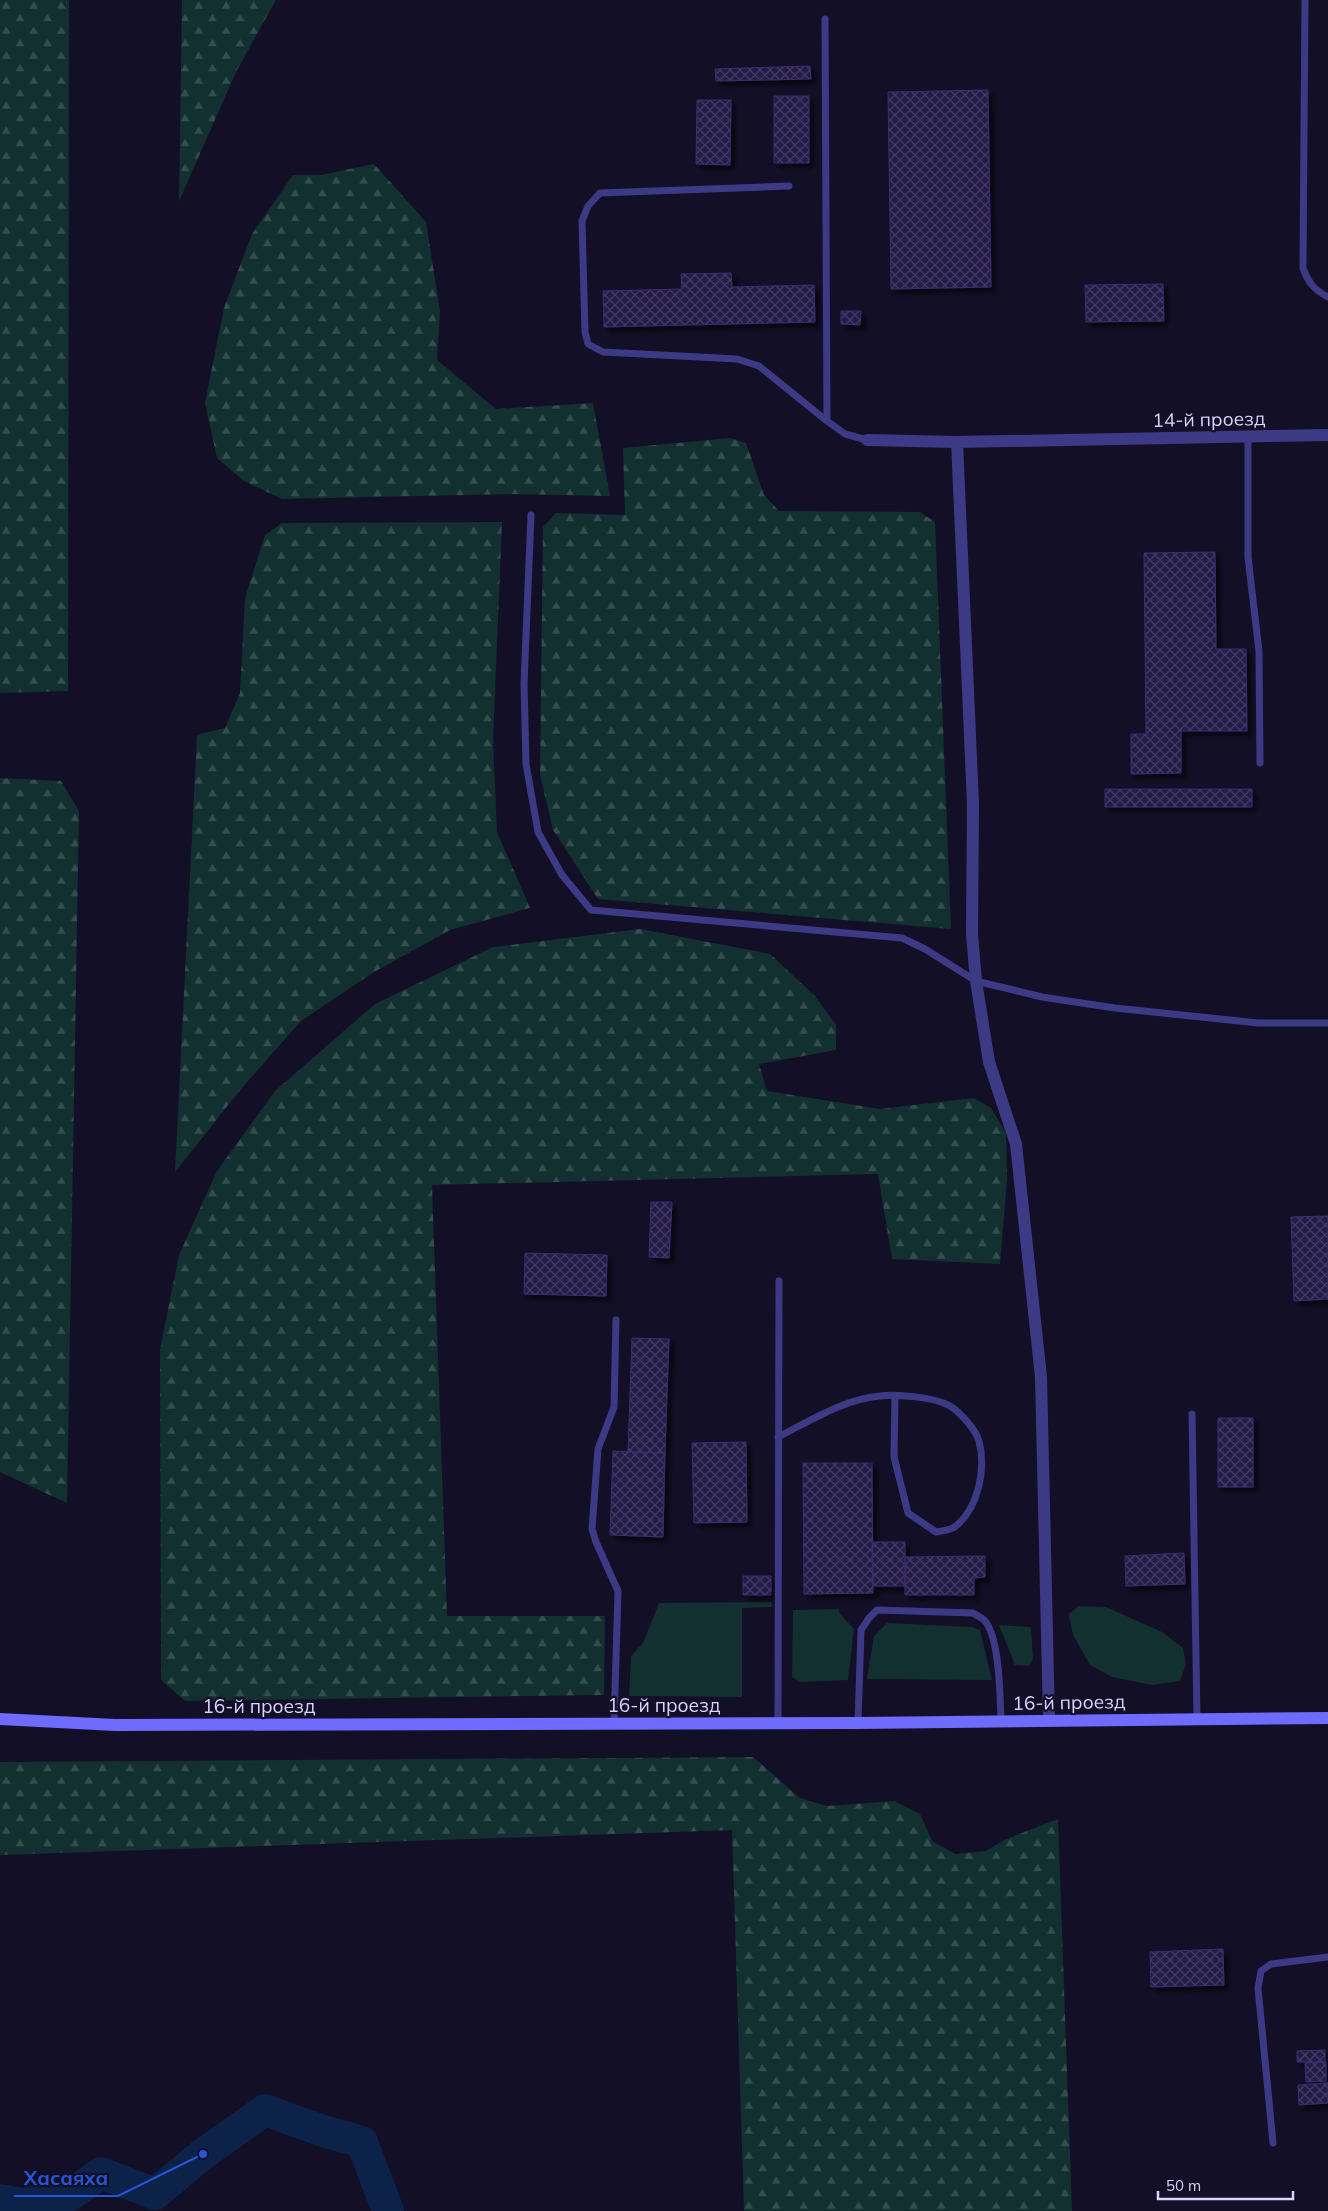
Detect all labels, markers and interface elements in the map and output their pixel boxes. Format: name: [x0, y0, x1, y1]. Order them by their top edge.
street label: 14-й проезд: [1152, 406, 1266, 432]
street label: 16-й проезд: [1012, 1689, 1126, 1715]
street label: 16-й проезд: [607, 1693, 721, 1717]
street label: 16-й проезд: [202, 1694, 316, 1718]
callout: Хасаяха: [14, 2161, 118, 2196]
text: Хасаяха: [23, 2165, 108, 2190]
scale bar: [1158, 2168, 1293, 2200]
text: 50 m: [1166, 2176, 1201, 2195]

